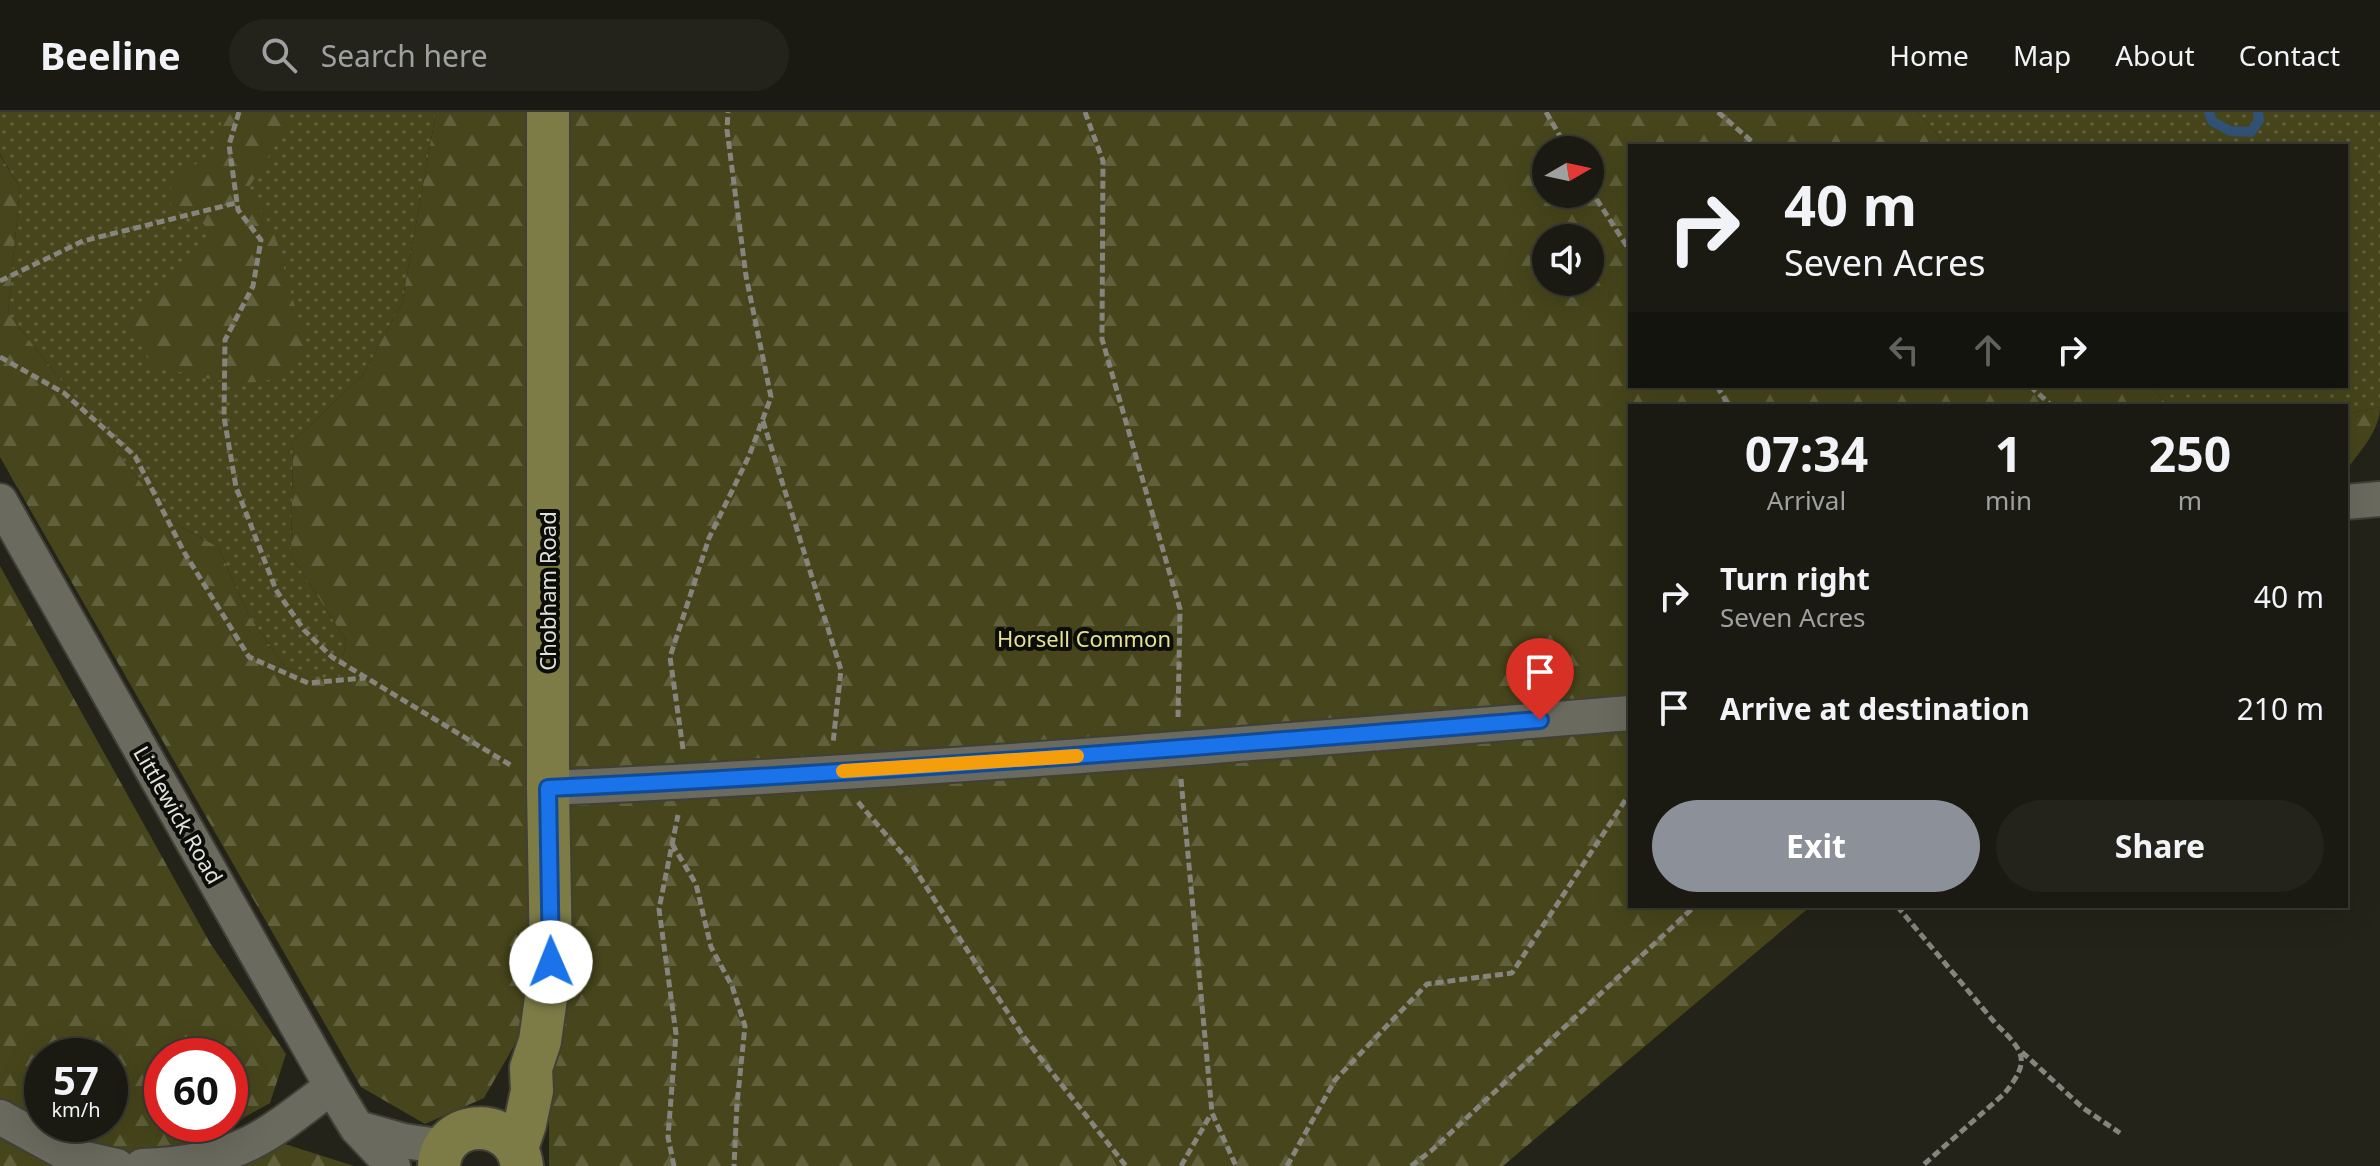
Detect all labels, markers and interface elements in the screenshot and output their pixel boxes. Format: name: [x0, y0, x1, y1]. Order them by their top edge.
search box: [229, 19, 789, 91]
text: Beeline: [40, 29, 181, 81]
icon: search: [257, 33, 301, 77]
text: Search here: [321, 35, 488, 76]
text: Home: [1889, 36, 1969, 74]
text: Map: [2013, 36, 2071, 74]
text: About: [2115, 36, 2195, 74]
text: Contact: [2239, 36, 2340, 74]
north arrow: [1532, 136, 1604, 208]
map controls: [1532, 136, 1604, 296]
text: 40 m: [1784, 166, 1917, 242]
icon: right: [1652, 176, 1756, 280]
button: sound: [1532, 224, 1604, 296]
text: Seven Acres: [1784, 238, 1986, 287]
icon: left: [1882, 328, 1926, 372]
icon: ahead: [1966, 328, 2010, 372]
icon: right: [2050, 328, 2094, 372]
text: 07:34: [1745, 421, 1868, 486]
text: 1: [1995, 421, 2022, 486]
text: 250: [2149, 421, 2231, 486]
text: Arrival: [1767, 482, 1846, 518]
text: min: [1985, 482, 2032, 518]
text: m: [2178, 482, 2202, 518]
street label: Chobham Road: [532, 511, 562, 671]
text: Turn right: [1720, 558, 1870, 599]
icon: right: [1652, 574, 1696, 618]
text: 40 m: [2254, 576, 2324, 617]
text: Seven Acres: [1720, 599, 1866, 635]
park label: Horsell Common: [997, 623, 1171, 653]
pin: [1506, 638, 1574, 720]
icon: arrive: [1518, 650, 1562, 694]
icon: arrive: [1652, 686, 1696, 730]
text: Arrive at destination: [1720, 688, 2030, 729]
text: 210 m: [2237, 688, 2324, 729]
street label: Littlewick Road: [127, 740, 231, 889]
button: Exit: [1652, 800, 1980, 892]
button: Share: [1996, 800, 2324, 892]
position arrow: [509, 920, 593, 1004]
speed limit sign: 60: [144, 1038, 248, 1142]
text: 57: [53, 1052, 99, 1107]
text: km/h: [51, 1096, 101, 1123]

